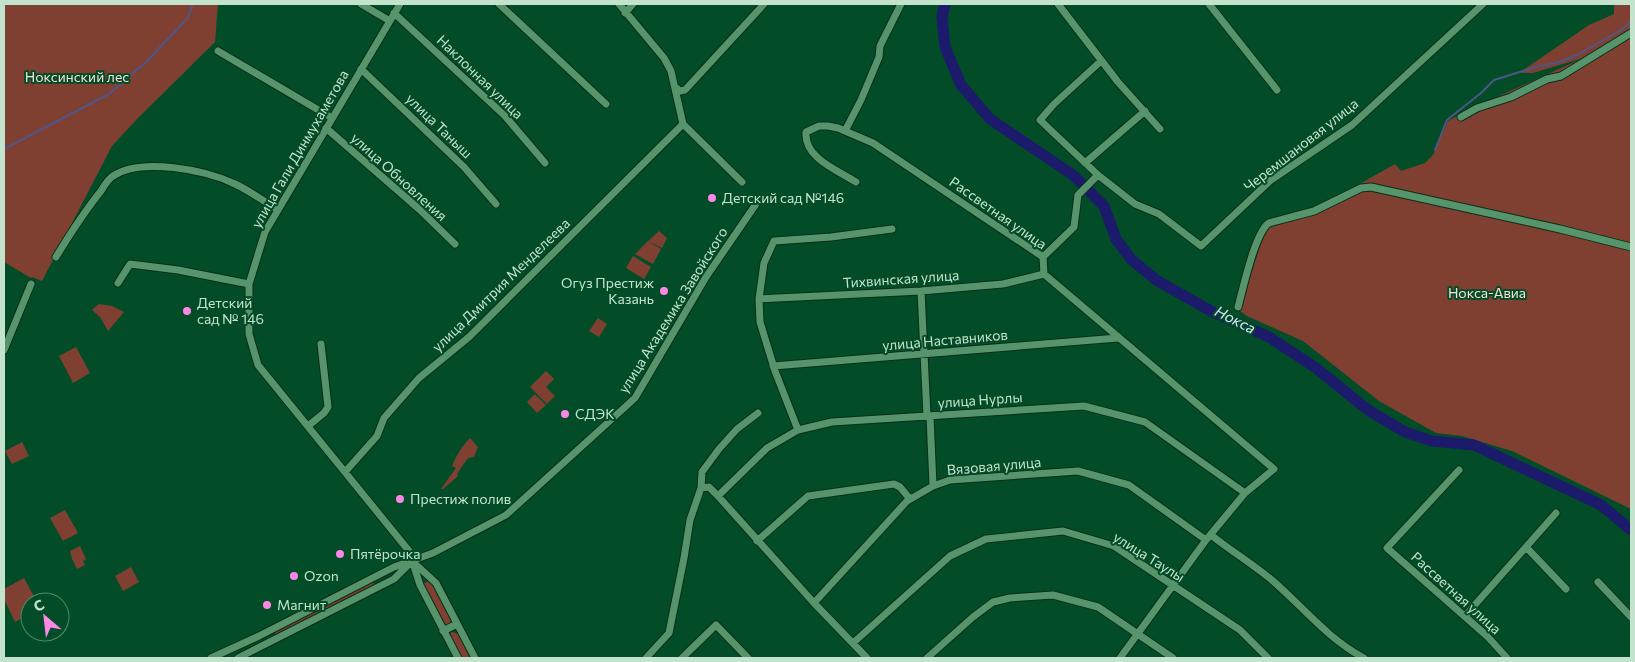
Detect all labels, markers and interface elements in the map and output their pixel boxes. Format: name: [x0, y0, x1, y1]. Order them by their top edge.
street label: Наклонная улица: [434, 31, 527, 122]
street label: улица Гали Динмухаметова: [247, 67, 352, 231]
park label: Ноксинский лес: [25, 68, 129, 85]
street label: улица Таныш: [403, 90, 476, 162]
street label: Черемшановая улица: [1240, 95, 1361, 195]
street label: улица Обновления: [348, 129, 451, 224]
street label: Рассветная улица: [946, 173, 1050, 252]
place label: Детский сад №146: [722, 189, 844, 206]
marker: Детский сад №146: [706, 192, 718, 204]
street label: улица Дмитрия Менделеева: [428, 214, 573, 355]
street label: улица Академика Завойского: [614, 224, 731, 396]
street label: Тихвинская улица: [842, 266, 960, 291]
place label: Огуз Престиж Казань: [561, 274, 654, 307]
park label: Нокса-Авиа: [1448, 284, 1526, 301]
marker: Огуз Престиж Казань: [658, 285, 670, 297]
place label: Детский сад № 146: [197, 294, 264, 327]
water label: Нокса: [1212, 301, 1259, 337]
marker: Детский сад № 146: [181, 305, 193, 317]
street label: улица Наставников: [882, 326, 1008, 353]
street label: улица Нурлы: [937, 388, 1023, 411]
place label: СДЭК: [575, 405, 615, 422]
marker: СДЭК: [559, 408, 571, 420]
street label: Вязовая улица: [946, 453, 1042, 478]
place label: Престиж полив: [410, 490, 511, 507]
marker: Престиж полив: [394, 493, 406, 505]
street label: улица Таулы: [1110, 528, 1188, 585]
place label: Пятёрочка: [350, 545, 420, 562]
marker: Пятёрочка: [334, 548, 346, 560]
street label: Рассветная улица: [1408, 548, 1505, 637]
place label: Ozon: [304, 567, 339, 584]
marker: Ozon: [288, 570, 300, 582]
north arrow: [20, 592, 70, 642]
text: С: [30, 595, 47, 615]
place label: Магнит: [277, 596, 327, 613]
marker: Магнит: [261, 599, 273, 611]

